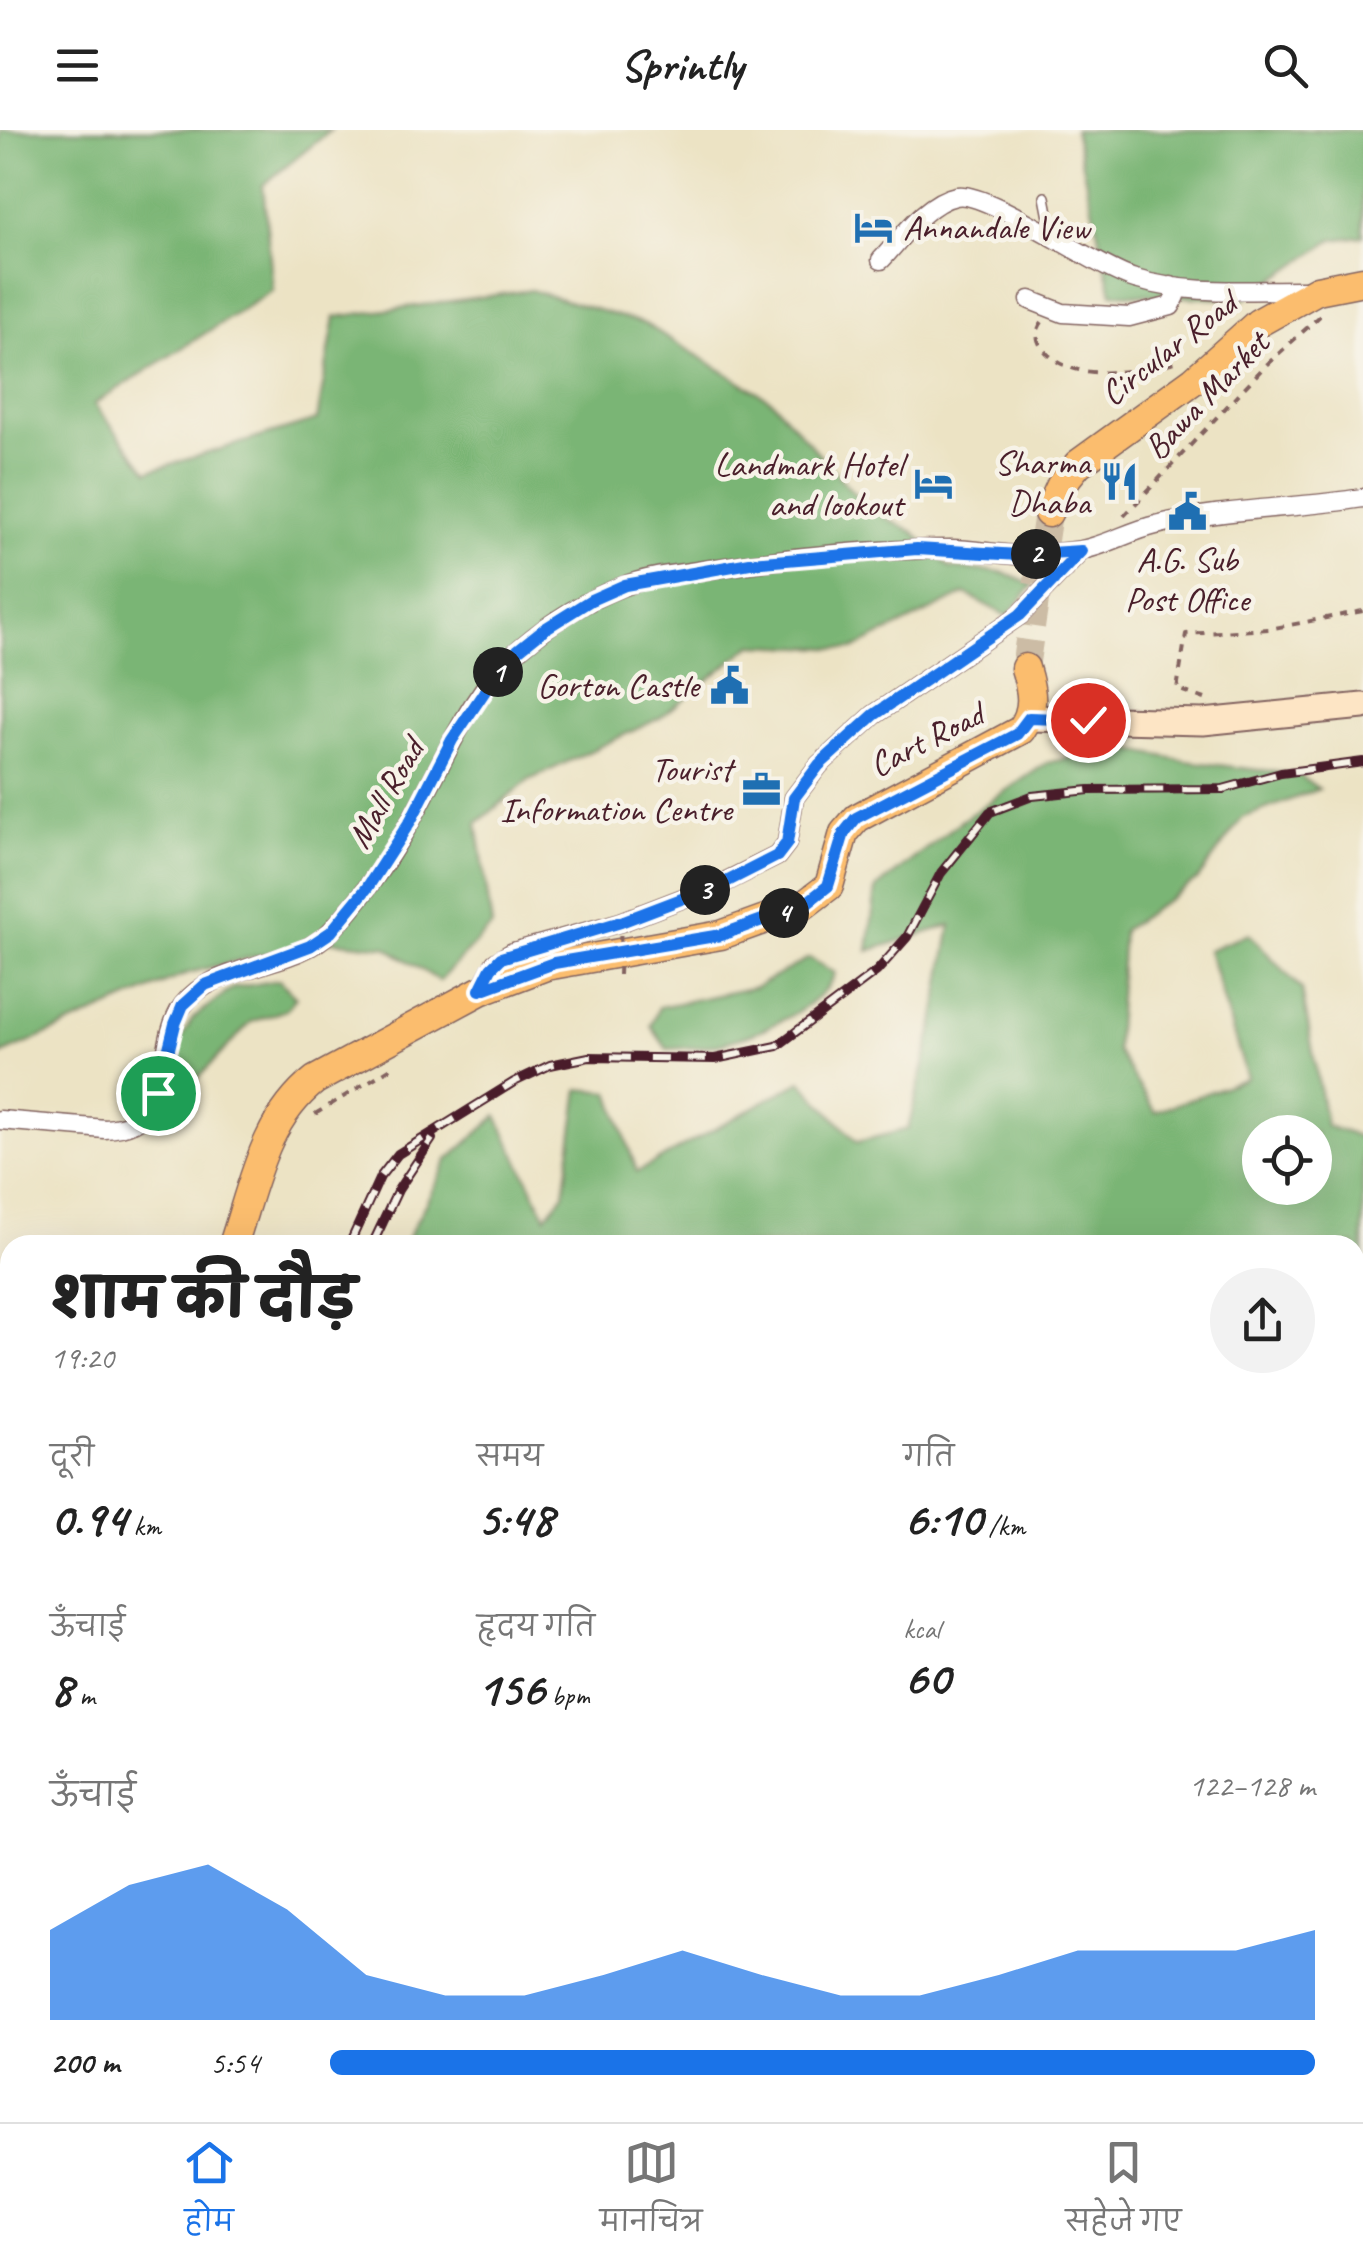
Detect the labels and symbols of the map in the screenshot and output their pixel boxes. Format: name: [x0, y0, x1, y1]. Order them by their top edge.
place label: Annandale View: [903, 205, 1092, 250]
hotel icon: Annandale View: [852, 206, 894, 248]
street label: Circular Road: [1091, 278, 1250, 416]
street label: Bawa Market: [1134, 319, 1281, 469]
place label: Sharma Dhaba: [995, 440, 1092, 525]
place label: Landmark Hotel and lookout: [715, 442, 909, 527]
restaurant icon: Sharma Dhaba: [1099, 461, 1141, 503]
hotel icon: Landmark Hotel and lookout: [912, 463, 954, 505]
public building icon: A.G. Sub Post Office: [1166, 491, 1208, 533]
pin: 2: [1011, 529, 1061, 579]
place label: A.G. Sub Post Office: [1125, 537, 1252, 622]
pin: 1: [473, 647, 523, 697]
place label: Gorton Castle: [537, 663, 702, 708]
public building icon: Gorton Castle: [708, 664, 750, 706]
pin: [1046, 678, 1131, 763]
street label: Cart Road: [861, 689, 996, 787]
street label: Mall Road: [336, 726, 437, 856]
place label: Tourist Information Centre: [500, 747, 736, 832]
office icon: Tourist Information Centre: [741, 768, 783, 810]
pin: 3: [680, 865, 730, 915]
pin: 4: [759, 888, 809, 938]
pin: [116, 1051, 201, 1136]

